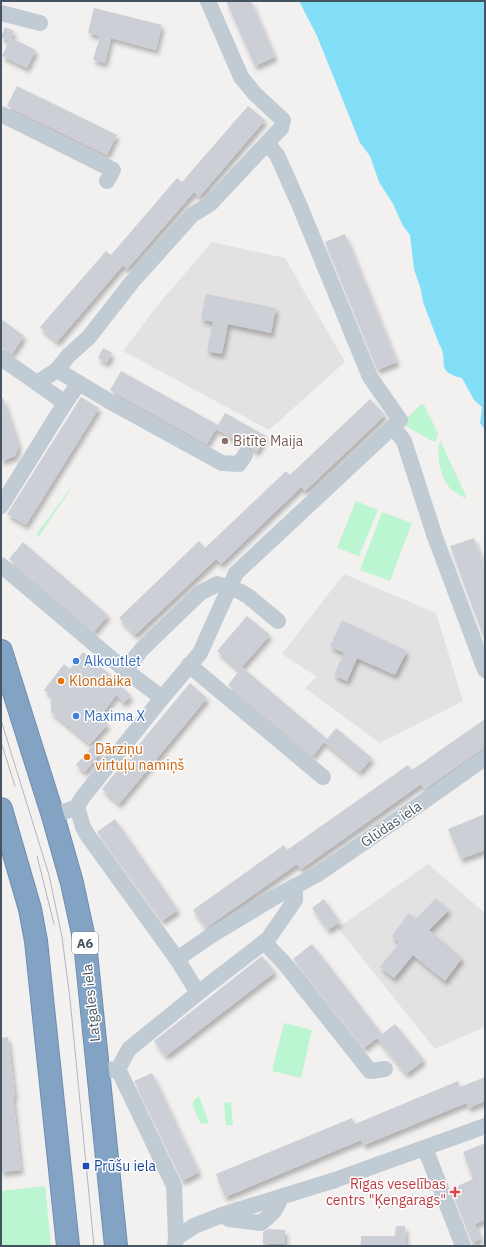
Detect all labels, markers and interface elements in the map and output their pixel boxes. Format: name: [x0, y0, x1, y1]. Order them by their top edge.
place label: Bitīte Maija: [233, 432, 304, 450]
marker: Bitīte Maija: [220, 436, 230, 446]
place label: Alkoutlet: [84, 652, 141, 670]
marker: Alkoutlet: [71, 656, 81, 666]
place label: Klondaika: [69, 672, 132, 690]
marker: Klondaika: [56, 676, 66, 686]
place label: Maxima X: [84, 707, 145, 725]
marker: Maxima X: [71, 711, 81, 721]
place label: Dārziņu virtuļu namiņš: [95, 740, 185, 774]
marker: Dārziņu virtuļu namiņš: [82, 752, 92, 762]
street label: Glūdas iela: [357, 797, 425, 851]
road number: A6: [72, 932, 98, 954]
street label: Latgales iela: [78, 963, 104, 1043]
place label: Prūšu iela: [94, 1157, 157, 1175]
marker: Prūšu iela: [81, 1161, 91, 1171]
place label: Rīgas veselības centrs "Ķengarags": [326, 1175, 446, 1209]
marker: Rīgas veselības centrs "Ķengarags": [449, 1186, 461, 1198]

